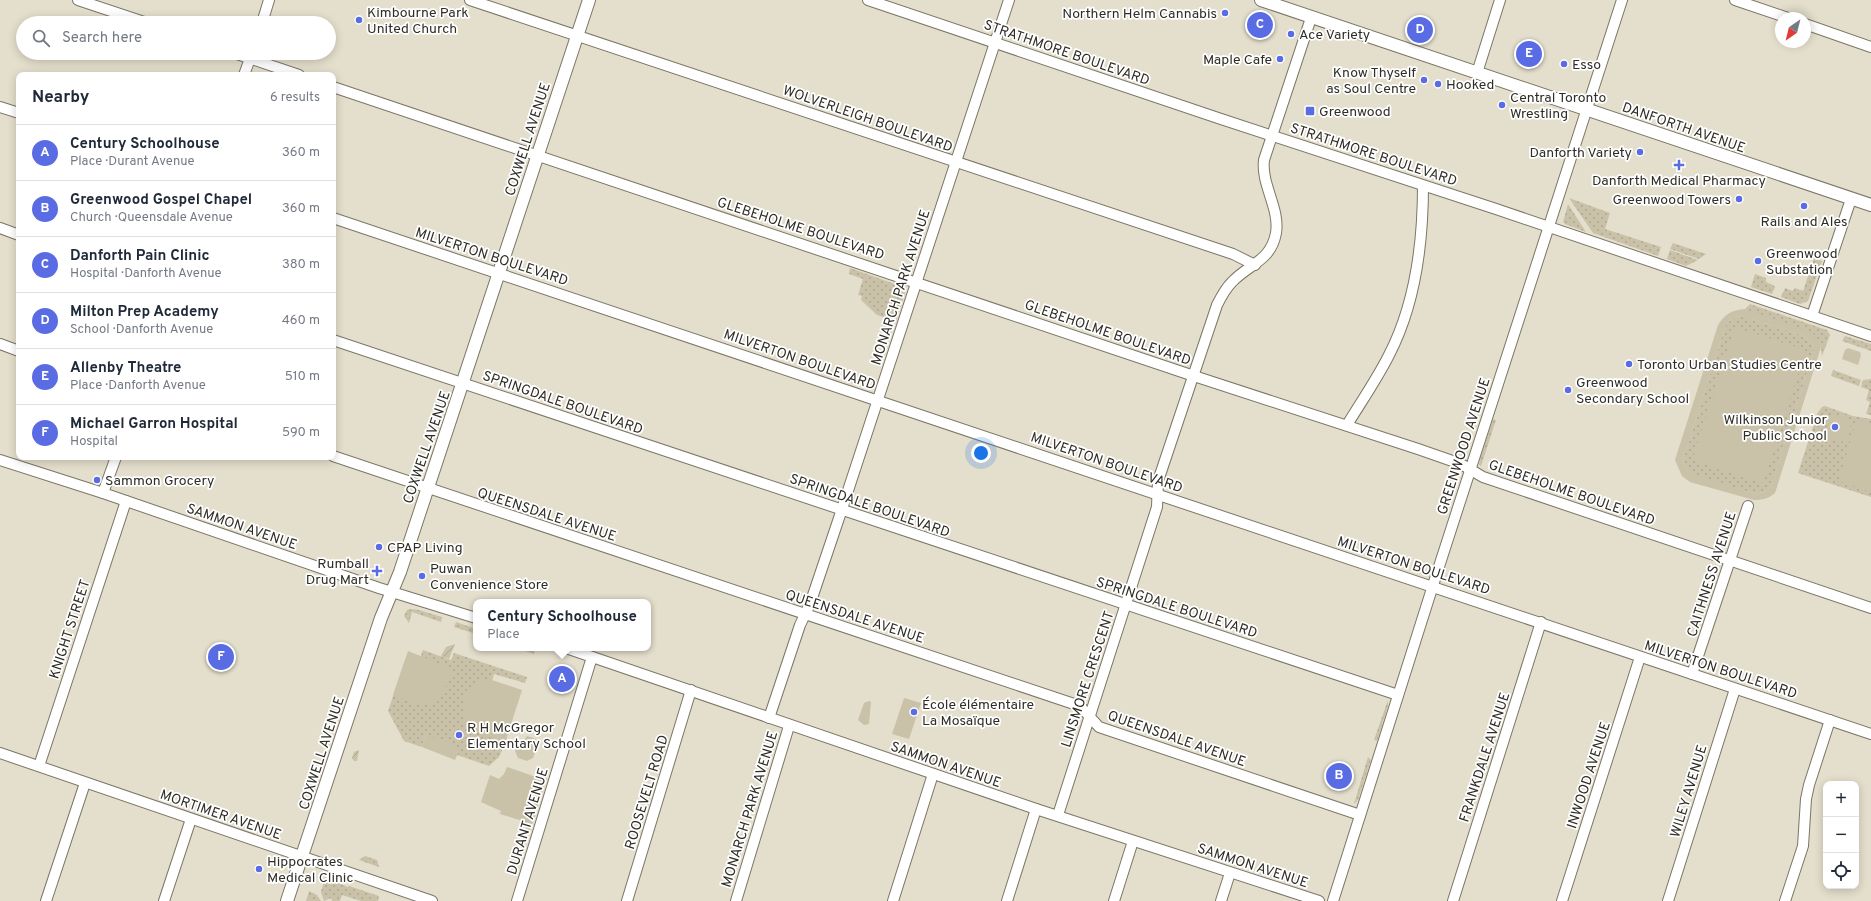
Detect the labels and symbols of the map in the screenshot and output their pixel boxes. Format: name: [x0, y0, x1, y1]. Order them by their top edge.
place label: Kimbourne Park United Church: [367, 5, 469, 38]
place label: Northern Helm Cannabis: [1062, 6, 1217, 23]
marker: Northern Helm Cannabis: [1220, 8, 1230, 18]
pin: C: [1247, 10, 1273, 40]
north arrow: [1775, 12, 1811, 48]
marker: Kimbourne Park United Church: [354, 15, 364, 25]
pin: D: [1407, 15, 1433, 45]
street label: STRATHMORE BOULEVARD: [981, 17, 1152, 90]
place label: Ace Variety: [1299, 27, 1370, 44]
marker: Ace Variety: [1286, 29, 1296, 39]
pin: E: [1516, 39, 1542, 69]
place label: Maple Cafe: [1203, 52, 1272, 69]
marker: Maple Cafe: [1275, 54, 1285, 64]
place label: Esso: [1572, 57, 1601, 74]
marker: Esso: [1559, 59, 1569, 69]
place label: Know Thyself as Soul Centre: [1326, 65, 1416, 98]
marker: Know Thyself as Soul Centre: [1419, 75, 1429, 85]
place label: Hooked: [1446, 77, 1494, 94]
marker: Hooked: [1433, 79, 1443, 89]
street label: COXWELL AVENUE: [502, 81, 555, 198]
street label: WOLVERLEIGH BOULEVARD: [780, 82, 955, 157]
place label: Central Toronto Wrestling: [1510, 90, 1606, 123]
street label: DANFORTH AVENUE: [1620, 99, 1747, 157]
marker: Central Toronto Wrestling: [1497, 100, 1507, 110]
place label: Greenwood: [1319, 104, 1391, 121]
marker: Greenwood: [1304, 105, 1316, 117]
street label: STRATHMORE BOULEVARD: [1288, 120, 1459, 190]
place label: Danforth Variety: [1529, 145, 1632, 162]
marker: Danforth Variety: [1635, 147, 1645, 157]
marker: Danforth Medical Pharmacy: [1674, 160, 1684, 170]
place label: Danforth Medical Pharmacy: [1592, 173, 1766, 190]
place label: Greenwood Towers: [1613, 192, 1731, 209]
street label: GLEBEHOLME BOULEVARD: [715, 194, 886, 265]
marker: Greenwood Towers: [1734, 194, 1744, 204]
marker: Rails and Ales: [1799, 201, 1809, 211]
street label: MONARCH PARK AVENUE: [868, 208, 935, 367]
place label: Rails and Ales: [1761, 214, 1847, 231]
street label: MILVERTON BOULEVARD: [413, 225, 570, 290]
place label: Greenwood Substation: [1766, 246, 1838, 279]
marker: Greenwood Substation: [1753, 256, 1763, 266]
street label: GLEBEHOLME BOULEVARD: [1022, 297, 1193, 370]
street label: MILVERTON BOULEVARD: [721, 326, 878, 394]
place label: Toronto Urban Studies Centre: [1637, 357, 1822, 374]
marker: Toronto Urban Studies Centre: [1624, 359, 1634, 369]
street label: SPRINGDALE BOULEVARD: [480, 368, 645, 439]
place label: Greenwood Secondary School: [1576, 375, 1689, 408]
street label: GREENWOOD AVENUE: [1434, 376, 1495, 517]
marker: Greenwood Secondary School: [1563, 385, 1573, 395]
street label: COXWELL AVENUE: [400, 389, 455, 506]
place label: Wilkinson Junior Public School: [1724, 412, 1828, 445]
marker: Wilkinson Junior Public School: [1830, 422, 1840, 432]
street label: MILVERTON BOULEVARD: [1028, 429, 1185, 497]
your location: [971, 443, 991, 463]
street label: GLEBEHOLME BOULEVARD: [1486, 457, 1657, 530]
street label: SPRINGDALE BOULEVARD: [787, 471, 952, 542]
place label: Sammon Grocery: [105, 473, 214, 490]
marker: Sammon Grocery: [92, 475, 102, 485]
street label: QUEENSDALE AVENUE: [475, 485, 618, 546]
street label: SAMMON AVENUE: [184, 501, 299, 554]
street label: CAITHNESS AVENUE: [1684, 510, 1741, 639]
street label: MILVERTON BOULEVARD: [1335, 534, 1492, 599]
place label: CPAP Living: [387, 540, 463, 557]
marker: CPAP Living: [374, 542, 384, 552]
place label: Rumball Drug Mart: [306, 556, 369, 589]
place label: Puwan Convenience Store: [430, 561, 548, 594]
marker: Rumball Drug Mart: [372, 566, 382, 576]
marker: Puwan Convenience Store: [417, 571, 427, 581]
street label: SPRINGDALE BOULEVARD: [1094, 574, 1259, 643]
street label: KNIGHT STREET: [46, 578, 95, 681]
street label: QUEENSDALE AVENUE: [783, 587, 926, 648]
street label: LINSMORE CRESCENT: [1058, 609, 1119, 750]
street label: MILVERTON BOULEVARD: [1642, 638, 1799, 703]
pin: F: [208, 642, 234, 672]
pin: A: [549, 664, 575, 694]
street label: FRANKDALE AVENUE: [1456, 690, 1514, 825]
street label: COXWELL AVENUE: [296, 695, 349, 812]
place label: École élémentaire La Mosaïque: [922, 696, 1034, 730]
marker: École élémentaire La Mosaïque: [909, 707, 919, 717]
street label: QUEENSDALE AVENUE: [1105, 708, 1248, 771]
place label: R H McGregor Elementary School: [467, 720, 586, 753]
street label: INWOOD AVENUE: [1564, 720, 1615, 831]
street label: MONARCH PARK AVENUE: [719, 729, 782, 890]
marker: R H McGregor Elementary School: [454, 730, 464, 740]
street label: ROOSEVELT ROAD: [622, 733, 673, 852]
street label: SAMMON AVENUE: [888, 739, 1003, 792]
street label: WILEY AVENUE: [1667, 743, 1712, 840]
pin: B: [1326, 761, 1352, 791]
street label: DURANT AVENUE: [504, 766, 553, 877]
street label: MORTIMER AVENUE: [158, 787, 283, 844]
street label: SAMMON AVENUE: [1195, 840, 1310, 892]
place label: Hippocrates Medical Clinic: [267, 854, 353, 887]
marker: Hippocrates Medical Clinic: [254, 864, 264, 874]

